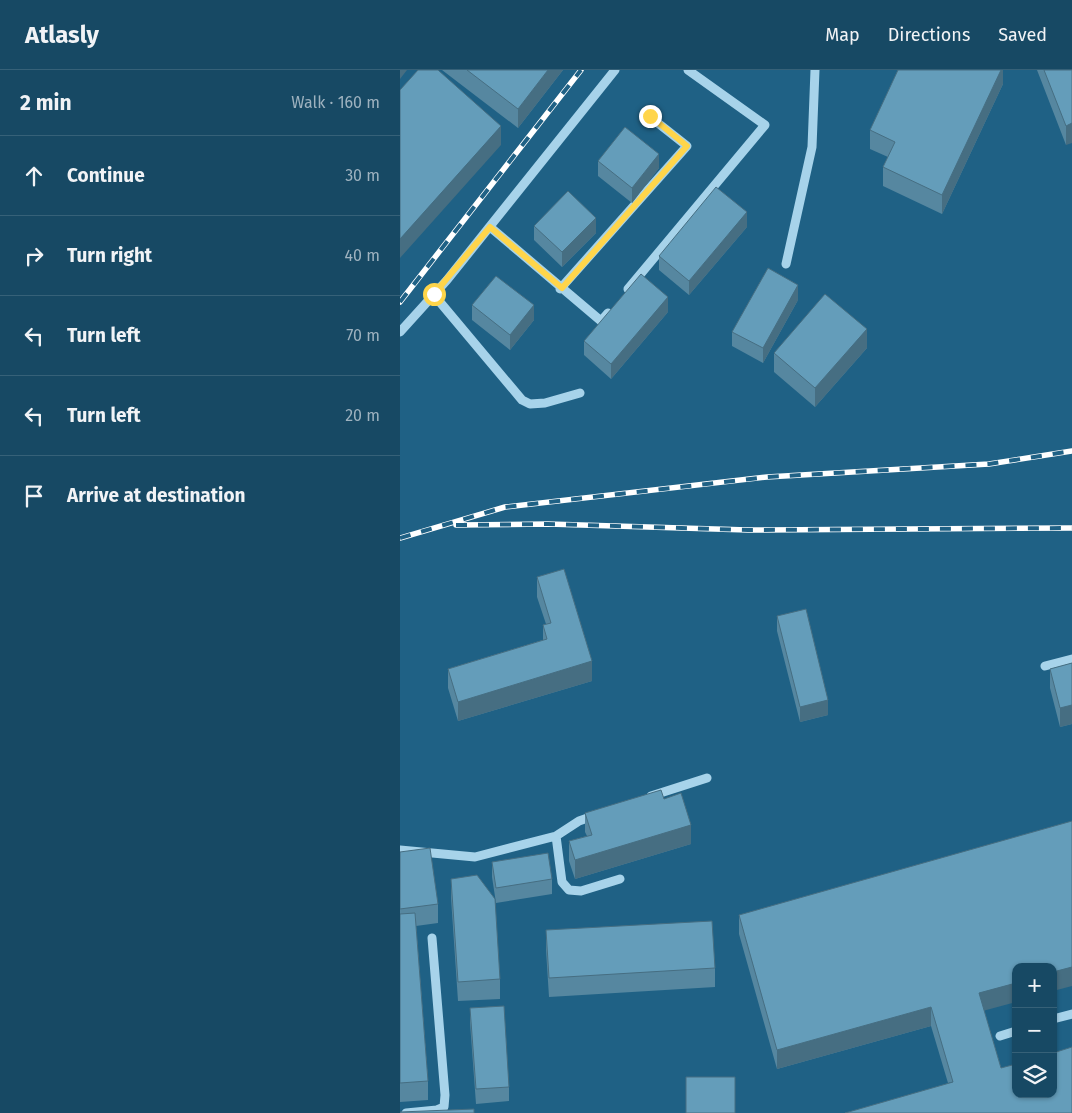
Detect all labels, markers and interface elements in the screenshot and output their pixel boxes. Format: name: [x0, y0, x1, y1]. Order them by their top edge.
text: Atlasly: [25, 21, 99, 49]
text: Map: [825, 24, 860, 46]
text: Directions: [888, 24, 970, 46]
text: Saved: [998, 24, 1047, 46]
text: 2 min: [20, 90, 72, 116]
text: Walk · 160 m: [291, 93, 380, 112]
route end: [639, 105, 662, 128]
icon: ahead: [20, 162, 48, 190]
text: Continue: [67, 164, 145, 187]
text: 30 m: [345, 166, 380, 185]
icon: right: [20, 242, 48, 270]
text: Turn right: [67, 244, 152, 267]
text: 40 m: [345, 246, 380, 265]
route start: [423, 283, 446, 306]
icon: left: [20, 322, 48, 350]
text: Turn left: [67, 324, 141, 347]
text: 70 m: [346, 326, 380, 345]
icon: left: [20, 402, 48, 430]
text: Turn left: [67, 404, 141, 427]
text: 20 m: [345, 406, 380, 425]
icon: arrive: [20, 482, 48, 510]
text: Arrive at destination: [67, 484, 246, 507]
map controls: [1012, 963, 1057, 1098]
button: +: [1012, 963, 1057, 1008]
button: −: [1012, 1008, 1057, 1053]
button: layers: [1012, 1053, 1057, 1098]

